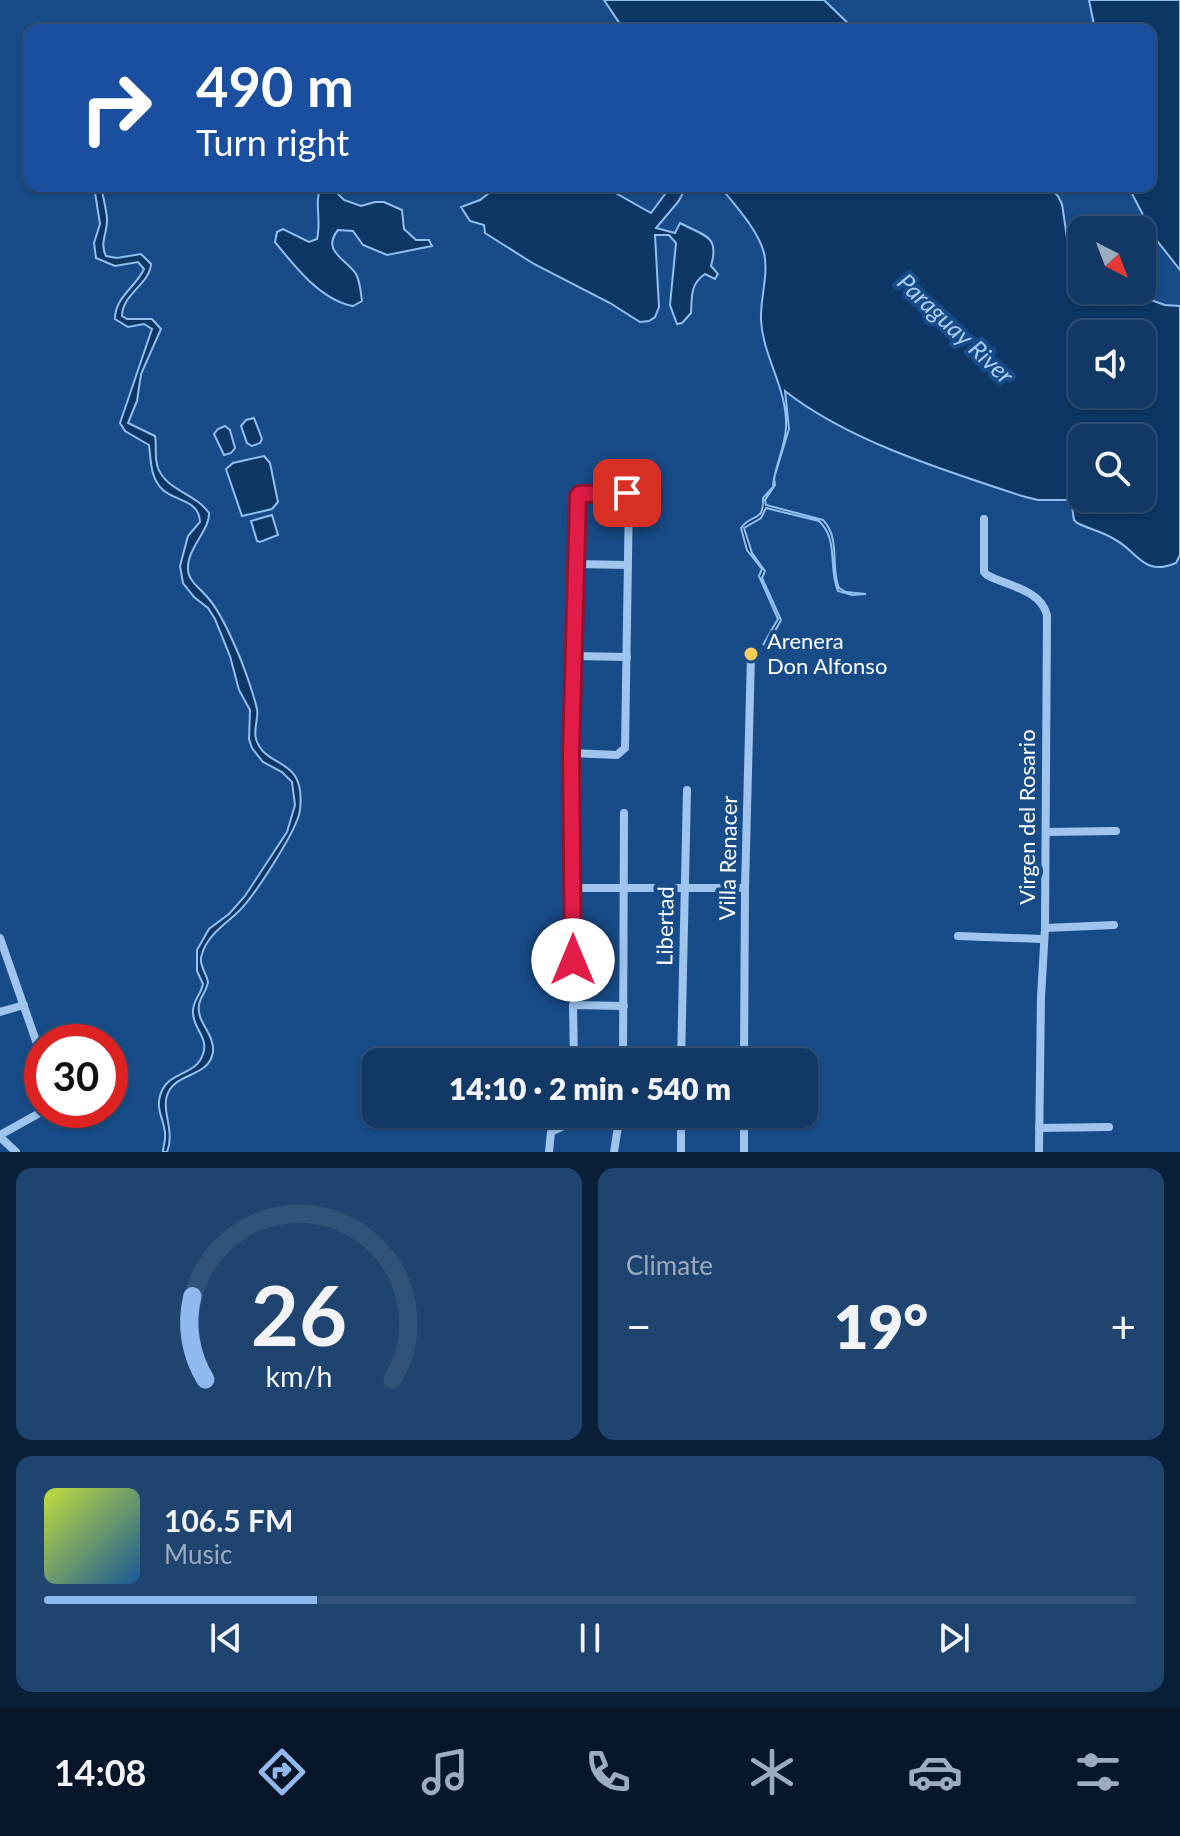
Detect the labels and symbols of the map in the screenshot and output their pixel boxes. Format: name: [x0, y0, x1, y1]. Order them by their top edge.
north arrow: [1068, 216, 1156, 304]
water label: Paraguay River: [892, 267, 1021, 390]
pin: [593, 459, 661, 527]
place label: Arenera Don Alfonso: [767, 627, 887, 679]
marker: Arenera Don Alfonso: [742, 645, 760, 663]
street label: Virgen del Rosario: [1013, 729, 1040, 905]
street label: Villa Renacer: [713, 795, 742, 921]
street label: Libertad: [650, 886, 679, 966]
position arrow: [531, 918, 615, 1002]
speed limit sign: 30: [24, 1024, 128, 1128]

